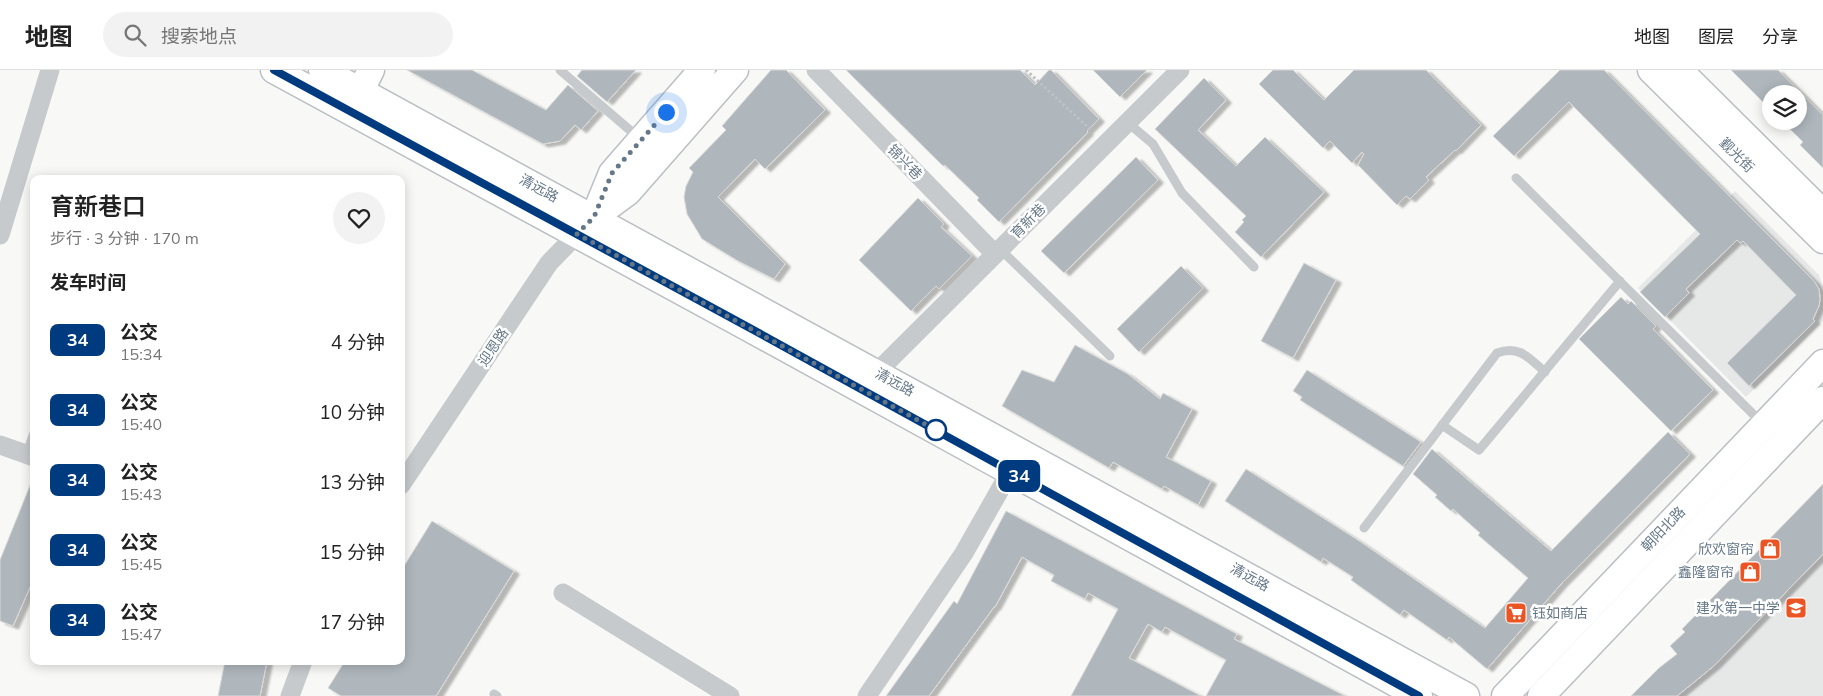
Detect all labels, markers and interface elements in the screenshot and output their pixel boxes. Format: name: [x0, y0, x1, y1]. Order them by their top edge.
search box: [103, 12, 453, 57]
text: 地图: [25, 21, 73, 51]
icon: search: [121, 21, 149, 49]
text: 搜索地点: [161, 24, 237, 48]
text: 地图: [1634, 25, 1670, 48]
text: 图层: [1698, 25, 1734, 48]
text: 分享: [1762, 25, 1798, 48]
map controls: [1762, 85, 1807, 130]
button: layers: [1762, 85, 1807, 130]
your location: [654, 100, 679, 125]
street label: 觐光街: [1716, 134, 1758, 176]
street label: 锦兴巷: [884, 141, 926, 183]
street label: 清远路: [516, 170, 562, 206]
text: 育新巷口: [50, 191, 146, 221]
button: heart: [333, 192, 385, 244]
street label: 育新巷: [1007, 200, 1049, 242]
text: 步行 · 3 分钟 · 170 m: [50, 228, 199, 248]
text: 发车时间: [50, 270, 126, 294]
text: 公交: [120, 320, 158, 344]
street label: 迎恩路: [474, 325, 512, 369]
text: 34: [67, 328, 88, 351]
text: 4 分钟: [331, 330, 385, 354]
text: 15:34: [120, 344, 162, 364]
street label: 清远路: [872, 364, 918, 400]
text: 公交: [120, 390, 158, 414]
text: 34: [67, 398, 88, 421]
text: 10 分钟: [319, 400, 385, 424]
text: 15:40: [120, 414, 162, 434]
unlabelled marker: [925, 419, 947, 441]
text: 公交: [120, 460, 158, 484]
line badge: 34: [996, 460, 1042, 492]
text: 34: [1008, 464, 1030, 487]
text: 34: [67, 468, 88, 491]
text: 13 分钟: [319, 470, 385, 494]
text: 15:43: [120, 484, 162, 504]
street label: 朝阳北路: [1637, 503, 1689, 555]
text: 公交: [120, 530, 158, 554]
shop icon: 欣欢窗帘: [1758, 537, 1782, 561]
text: 34: [67, 538, 88, 561]
text: 15 分钟: [319, 540, 385, 564]
place label: 欣欢窗帘: [1698, 540, 1754, 558]
text: 15:45: [120, 554, 162, 574]
street label: 清远路: [1227, 559, 1273, 595]
shop icon: 鑫隆窗帘: [1738, 560, 1762, 584]
place label: 鑫隆窗帘: [1678, 563, 1734, 581]
school or university icon: 建水第一中学: [1784, 596, 1808, 620]
place label: 建水第一中学: [1696, 599, 1780, 617]
text: 公交: [120, 600, 158, 624]
supermarket icon: 钰如商店: [1504, 601, 1528, 625]
place label: 钰如商店: [1532, 604, 1588, 622]
text: 34: [67, 608, 88, 631]
text: 17 分钟: [319, 610, 385, 634]
text: 15:47: [120, 624, 162, 644]

